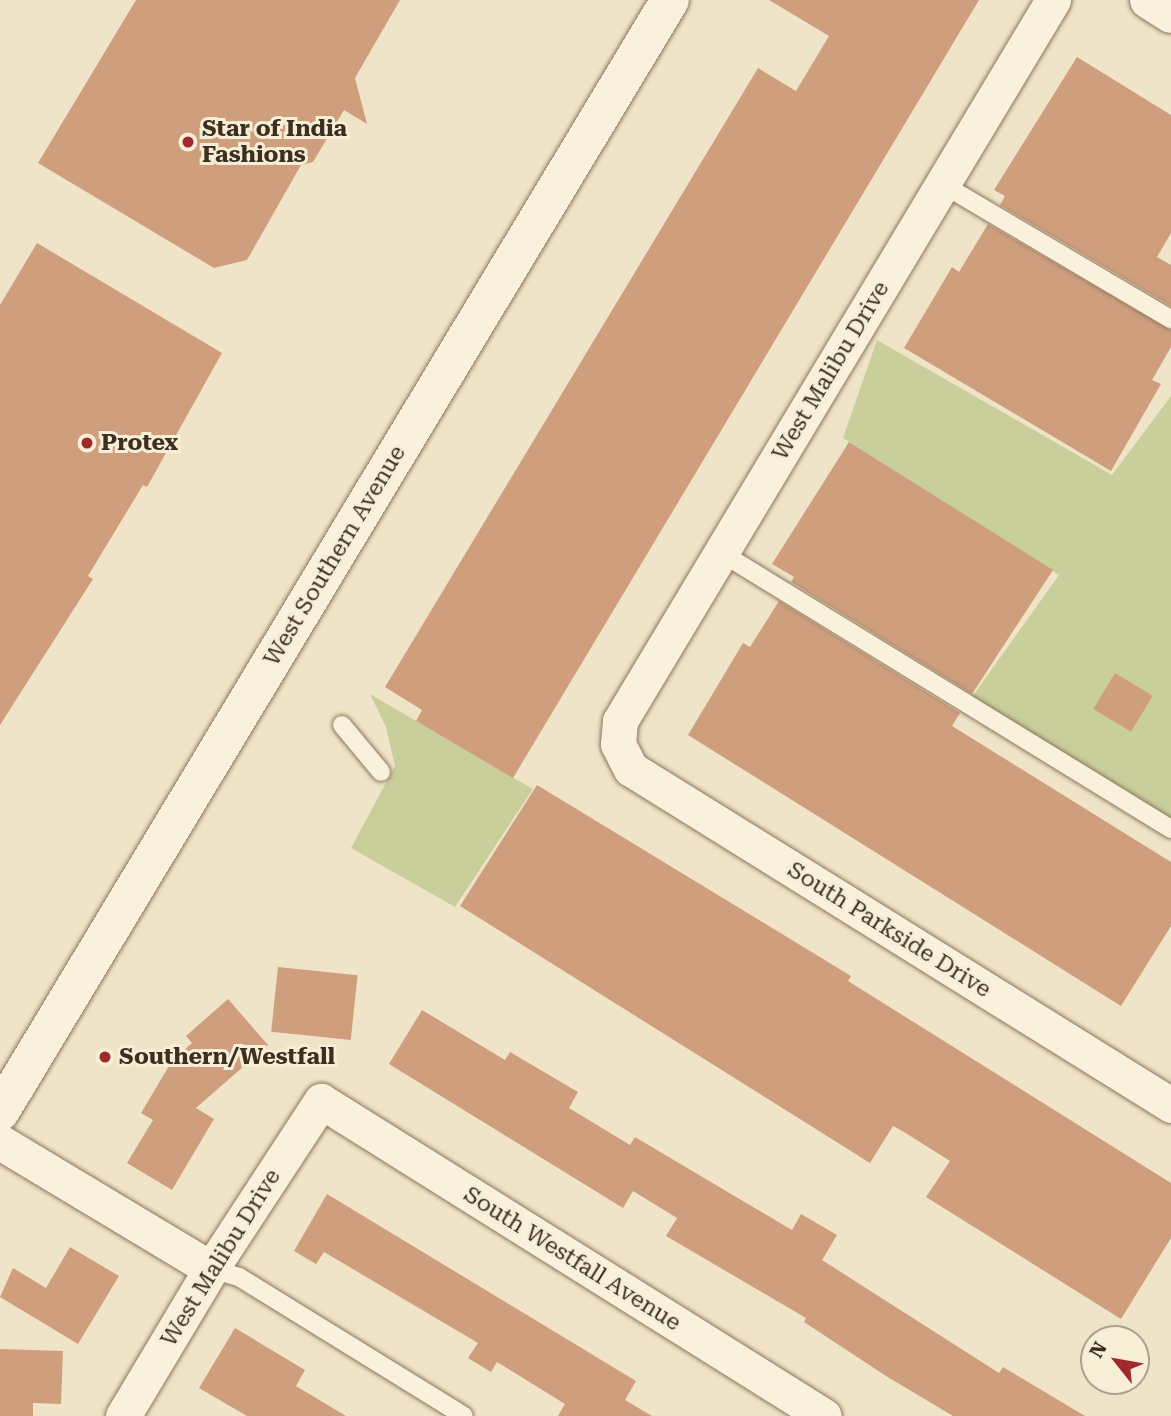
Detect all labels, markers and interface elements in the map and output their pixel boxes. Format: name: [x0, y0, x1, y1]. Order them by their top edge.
place label: Star of India Fashions: [202, 115, 347, 169]
marker: Star of India Fashions: [180, 134, 196, 150]
street label: West Malibu Drive: [767, 276, 895, 466]
place label: Protex: [101, 429, 178, 457]
marker: Protex: [79, 435, 95, 451]
street label: West Southern Avenue: [258, 441, 412, 671]
street label: South Parkside Drive: [782, 856, 996, 1004]
place label: Southern/Westfall: [119, 1043, 335, 1071]
marker: Southern/Westfall: [97, 1049, 113, 1065]
street label: West Malibu Drive: [155, 1164, 287, 1352]
street label: South Westfall Avenue: [458, 1181, 686, 1337]
north arrow: [1080, 1325, 1150, 1395]
text: N: [1085, 1338, 1112, 1362]

